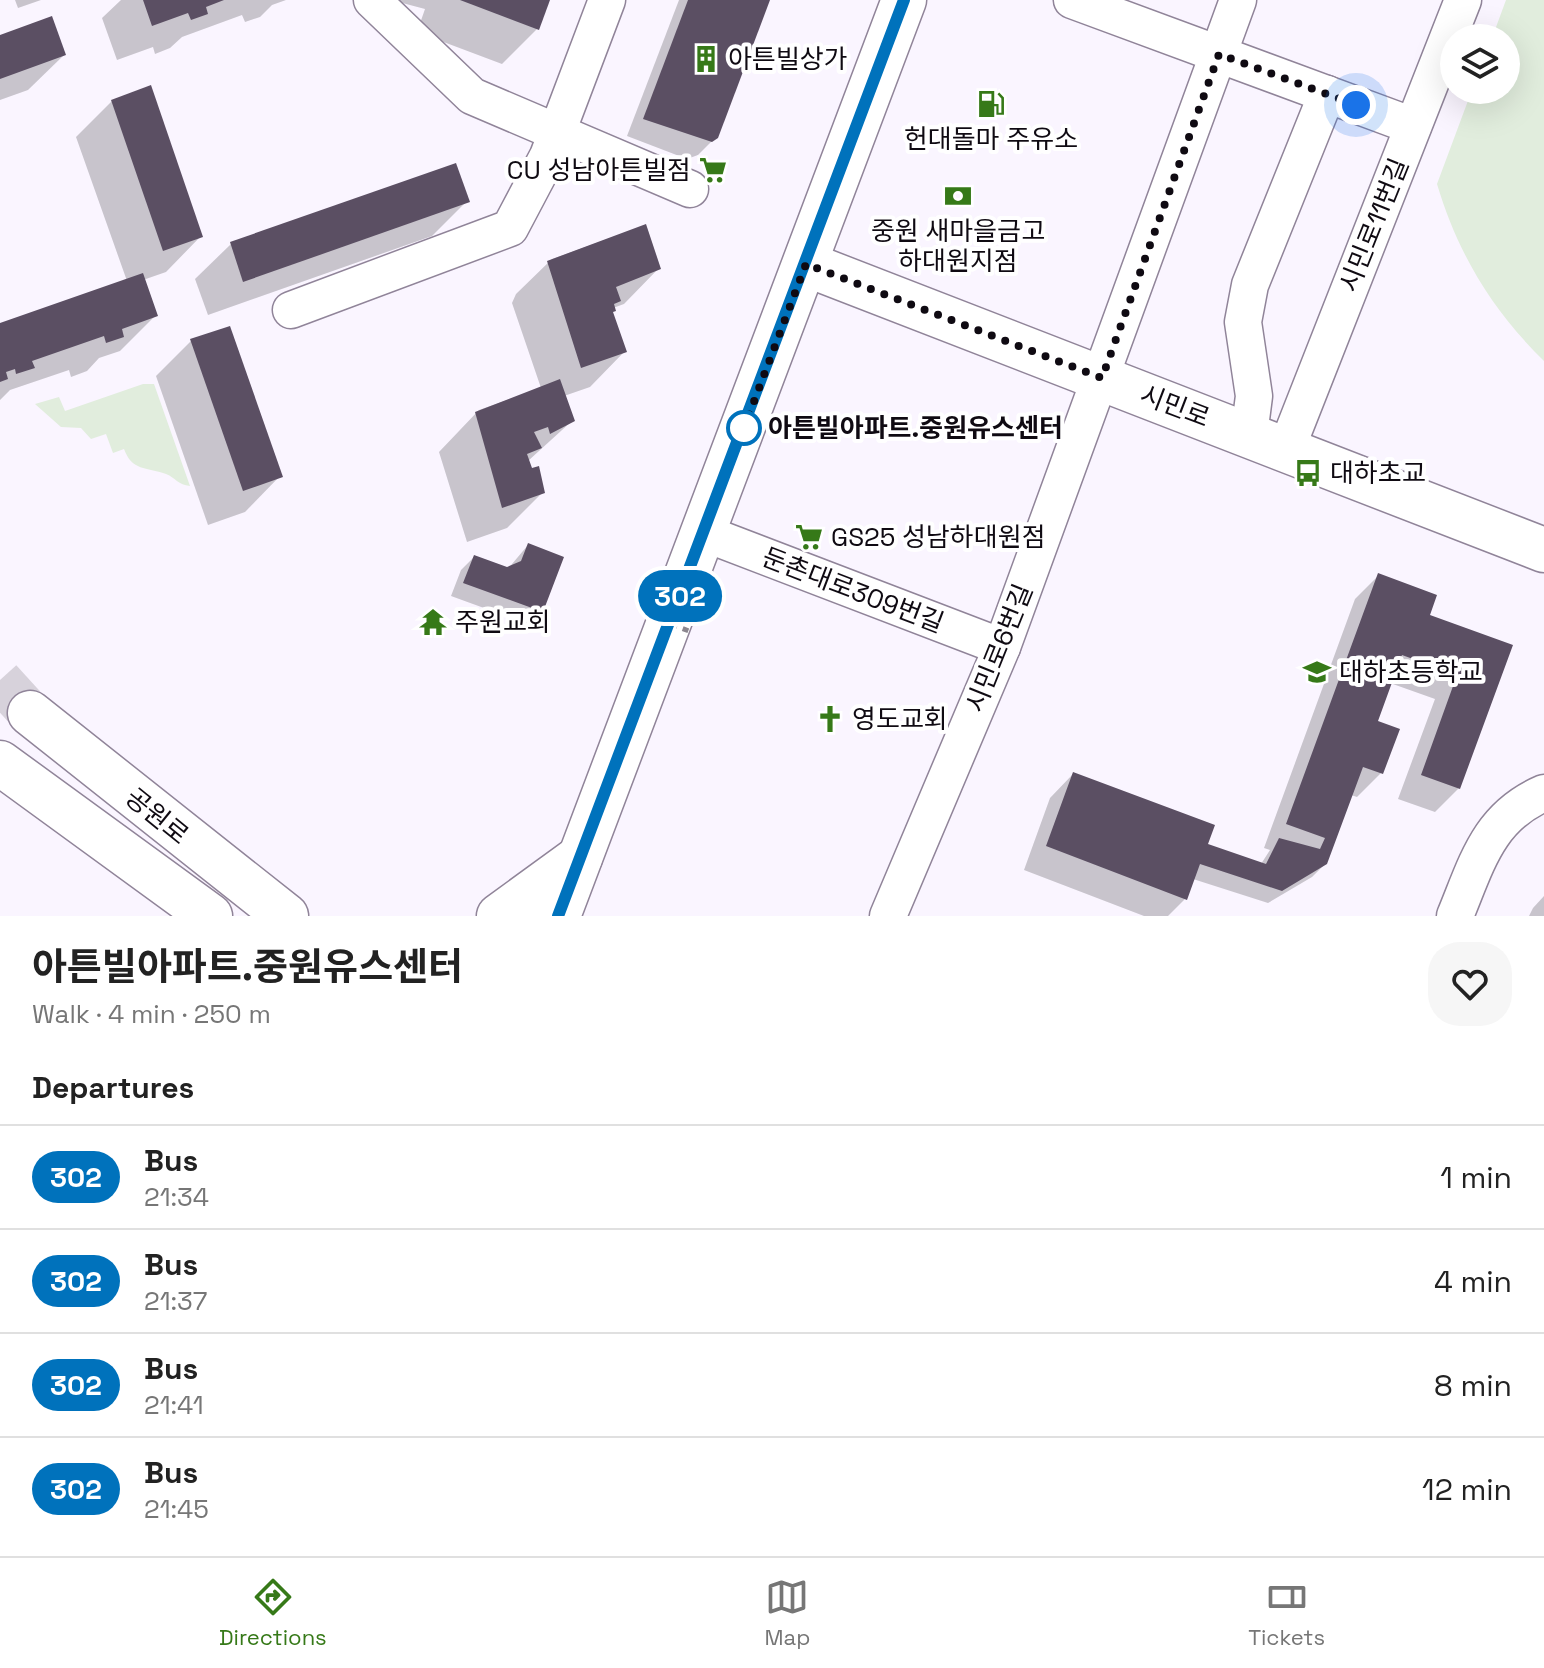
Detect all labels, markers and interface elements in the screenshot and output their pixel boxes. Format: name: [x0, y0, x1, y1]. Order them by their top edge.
map controls: [1440, 24, 1520, 104]
button: layers: [1440, 24, 1520, 104]
place label: 아튼빌상가: [728, 42, 848, 76]
building icon: 아튼빌상가: [691, 44, 721, 74]
your location: [1336, 85, 1376, 125]
fuel station icon: 헌대돌마 주유소: [976, 89, 1006, 119]
place label: 헌대돌마 주유소: [904, 122, 1078, 156]
place label: CU 성남아튼빌점: [507, 153, 691, 187]
street label: 시민로11번길: [1332, 153, 1416, 297]
supermarket icon: CU 성남아튼빌점: [698, 155, 728, 185]
bank icon: 중원 새마을금고 하대원지점: [943, 181, 973, 211]
place label: 중원 새마을금고 하대원지점: [871, 214, 1045, 278]
street label: 시민로: [1135, 377, 1215, 435]
marker: 아튼빌아파트.중원유스센터: [727, 411, 761, 445]
place label: 아튼빌아파트.중원유스센터: [768, 411, 1063, 445]
place label: 대하초교: [1330, 456, 1426, 490]
bus stop icon: 대하초교: [1293, 458, 1323, 488]
place label: GS25 성남하대원점: [831, 520, 1046, 554]
supermarket icon: GS25 성남하대원점: [794, 522, 824, 552]
street label: 둔촌대로309번길: [757, 540, 949, 640]
line badge: 302: [634, 570, 726, 622]
text: 302: [654, 578, 706, 614]
street label: 시민로6번길: [958, 579, 1040, 717]
place label: 주원교회: [455, 605, 551, 639]
temple icon: 주원교회: [418, 607, 448, 637]
place label: 대하초등학교: [1339, 655, 1483, 689]
school or university icon: 대하초등학교: [1302, 657, 1332, 687]
place label: 영도교회: [852, 702, 948, 736]
church icon: 영도교회: [815, 704, 845, 734]
street label: 공원로: [118, 780, 196, 852]
button: heart: [1428, 942, 1512, 1026]
text: 아튼빌아파트.중원유스센터: [32, 943, 463, 991]
text: Walk · 4 min · 250 m: [32, 997, 271, 1031]
text: Departures: [32, 1068, 194, 1107]
text: Bus: [144, 1141, 198, 1180]
text: 1 min: [1440, 1158, 1512, 1197]
text: 302: [50, 1159, 102, 1195]
text: 21:34: [144, 1180, 209, 1214]
text: Bus: [144, 1245, 198, 1284]
text: 4 min: [1434, 1262, 1512, 1301]
text: 302: [50, 1263, 102, 1299]
text: 21:37: [144, 1284, 208, 1318]
text: Bus: [144, 1349, 198, 1388]
text: 8 min: [1434, 1366, 1512, 1405]
text: 302: [50, 1367, 102, 1403]
text: 21:41: [144, 1388, 204, 1422]
text: Bus: [144, 1453, 198, 1492]
text: 12 min: [1422, 1470, 1512, 1509]
text: 302: [50, 1471, 102, 1507]
text: 21:45: [144, 1492, 209, 1526]
tab: Directions: [219, 1575, 327, 1651]
tab: Map: [765, 1575, 810, 1651]
tab: Tickets: [1248, 1575, 1325, 1651]

